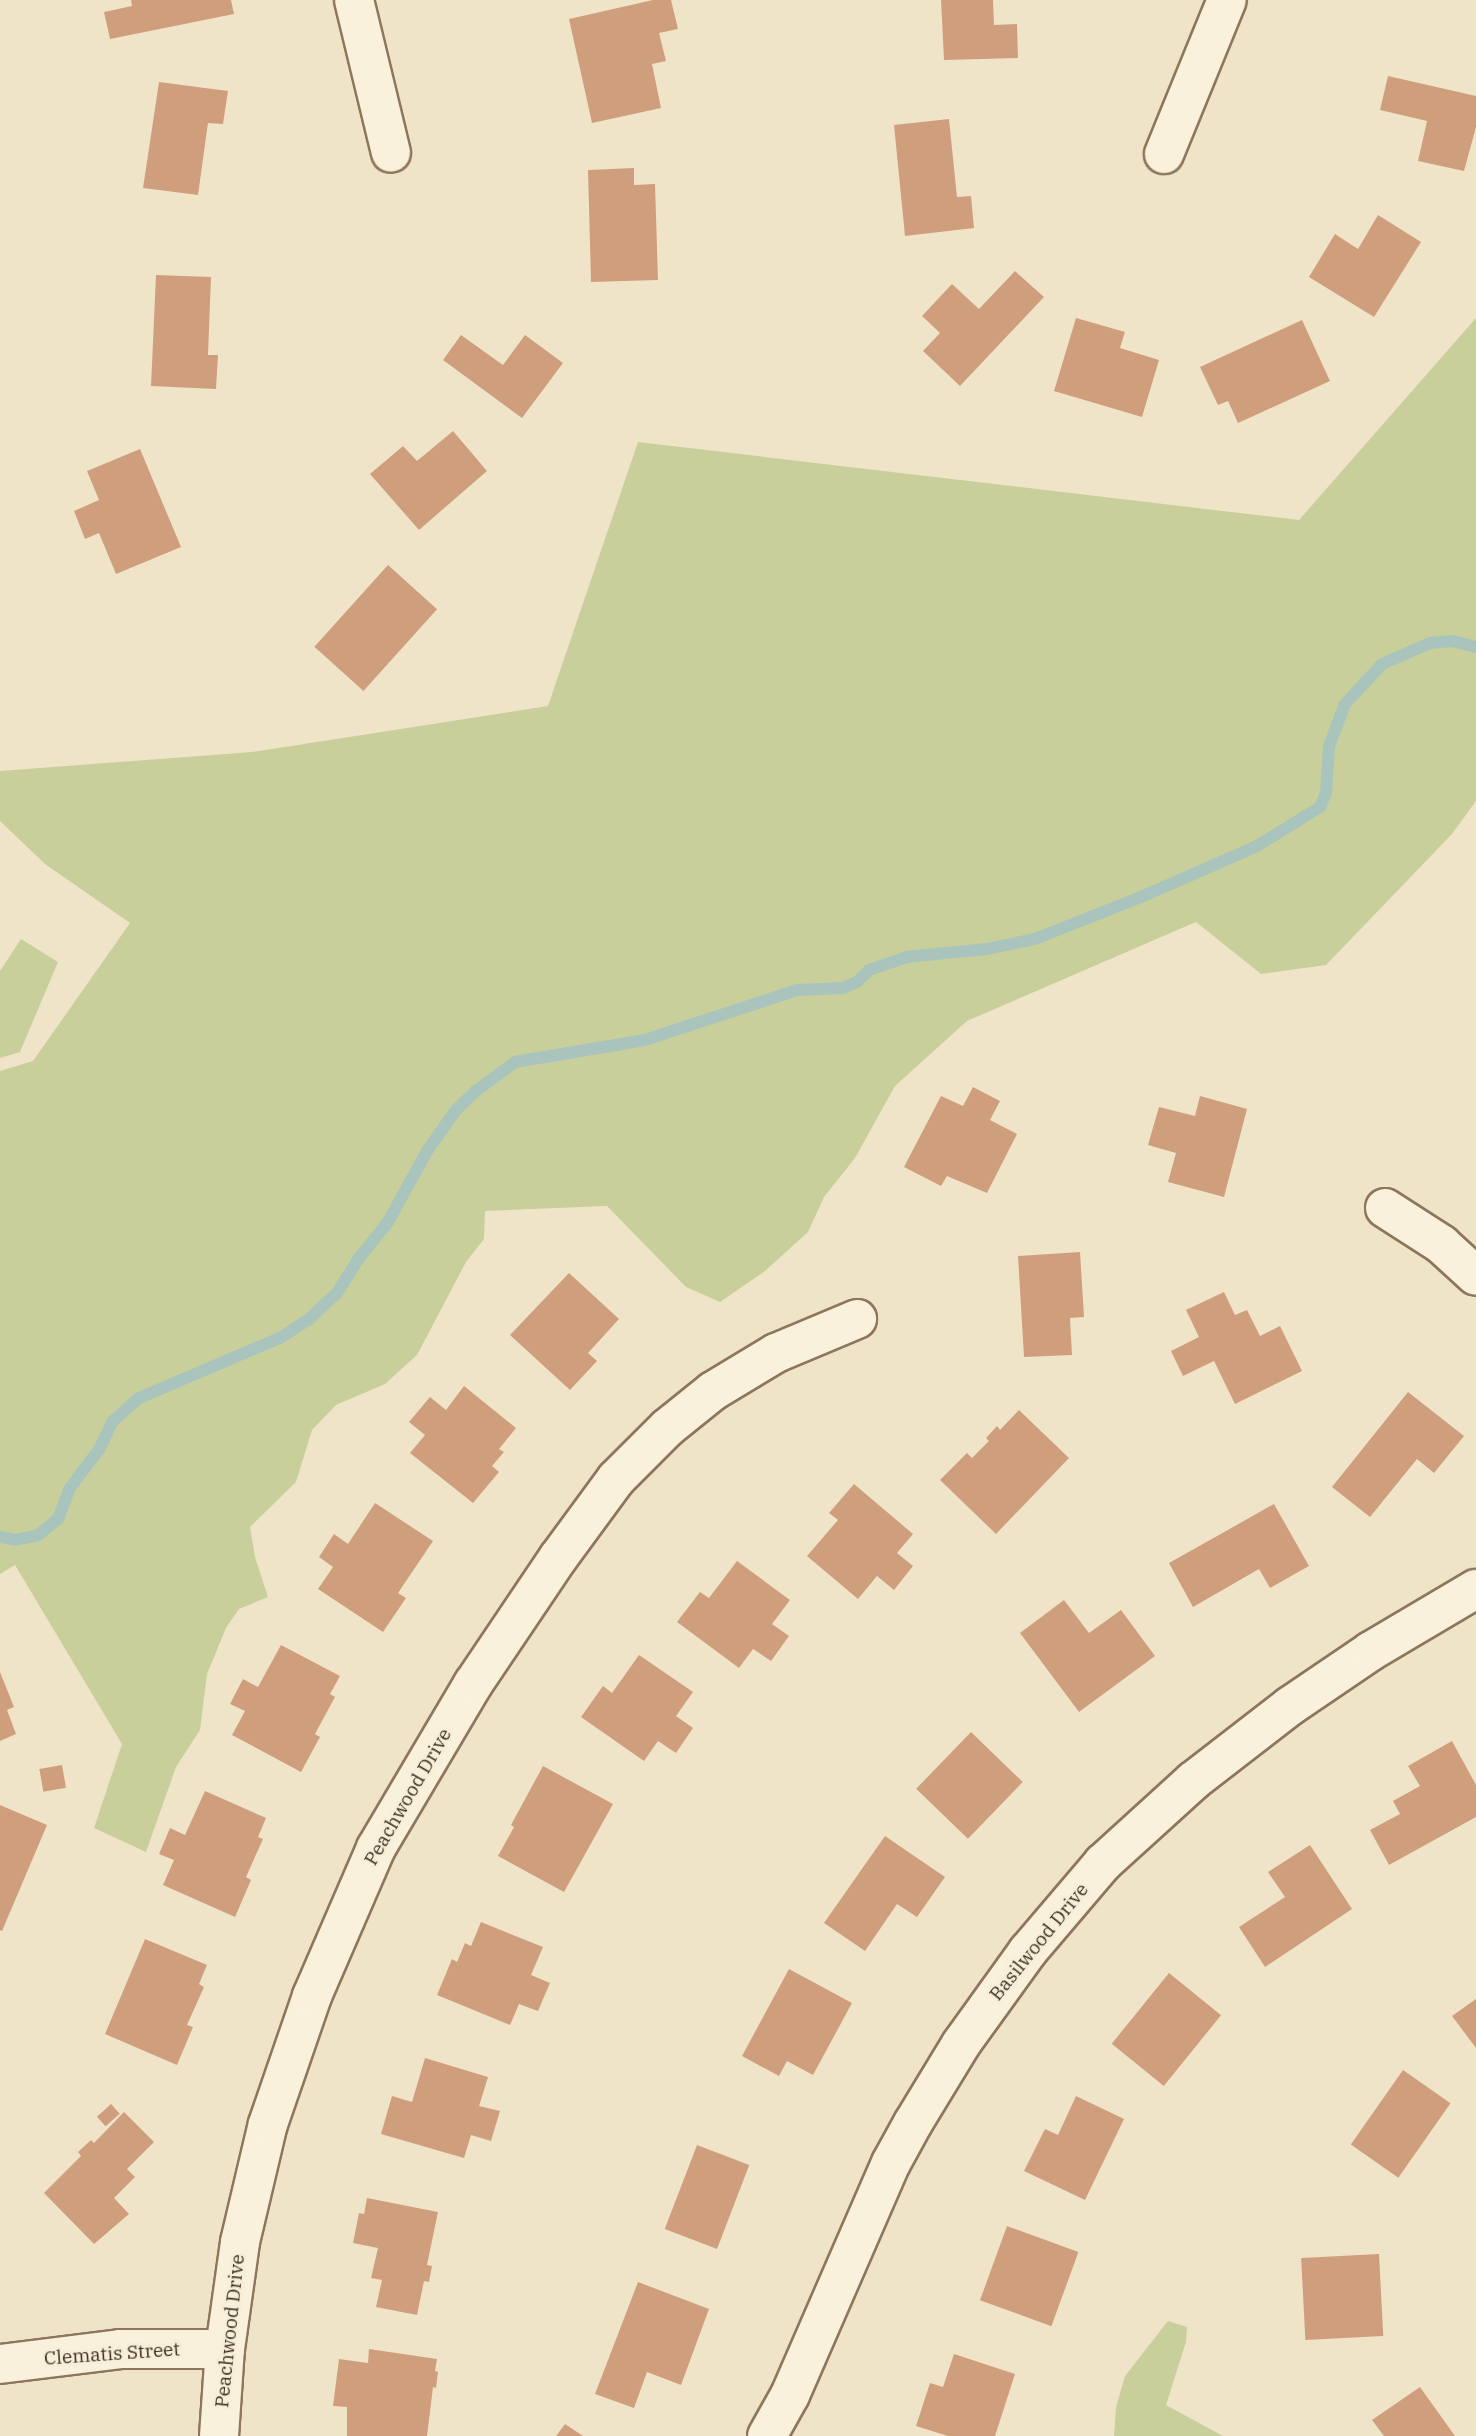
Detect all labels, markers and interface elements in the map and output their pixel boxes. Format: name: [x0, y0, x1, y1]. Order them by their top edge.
street label: Peachwood Drive: [360, 1725, 456, 1869]
street label: Basilwood Drive: [985, 1879, 1093, 2005]
street label: Peachwood Drive: [211, 2253, 249, 2409]
street label: Clematis Street: [43, 2338, 181, 2370]

